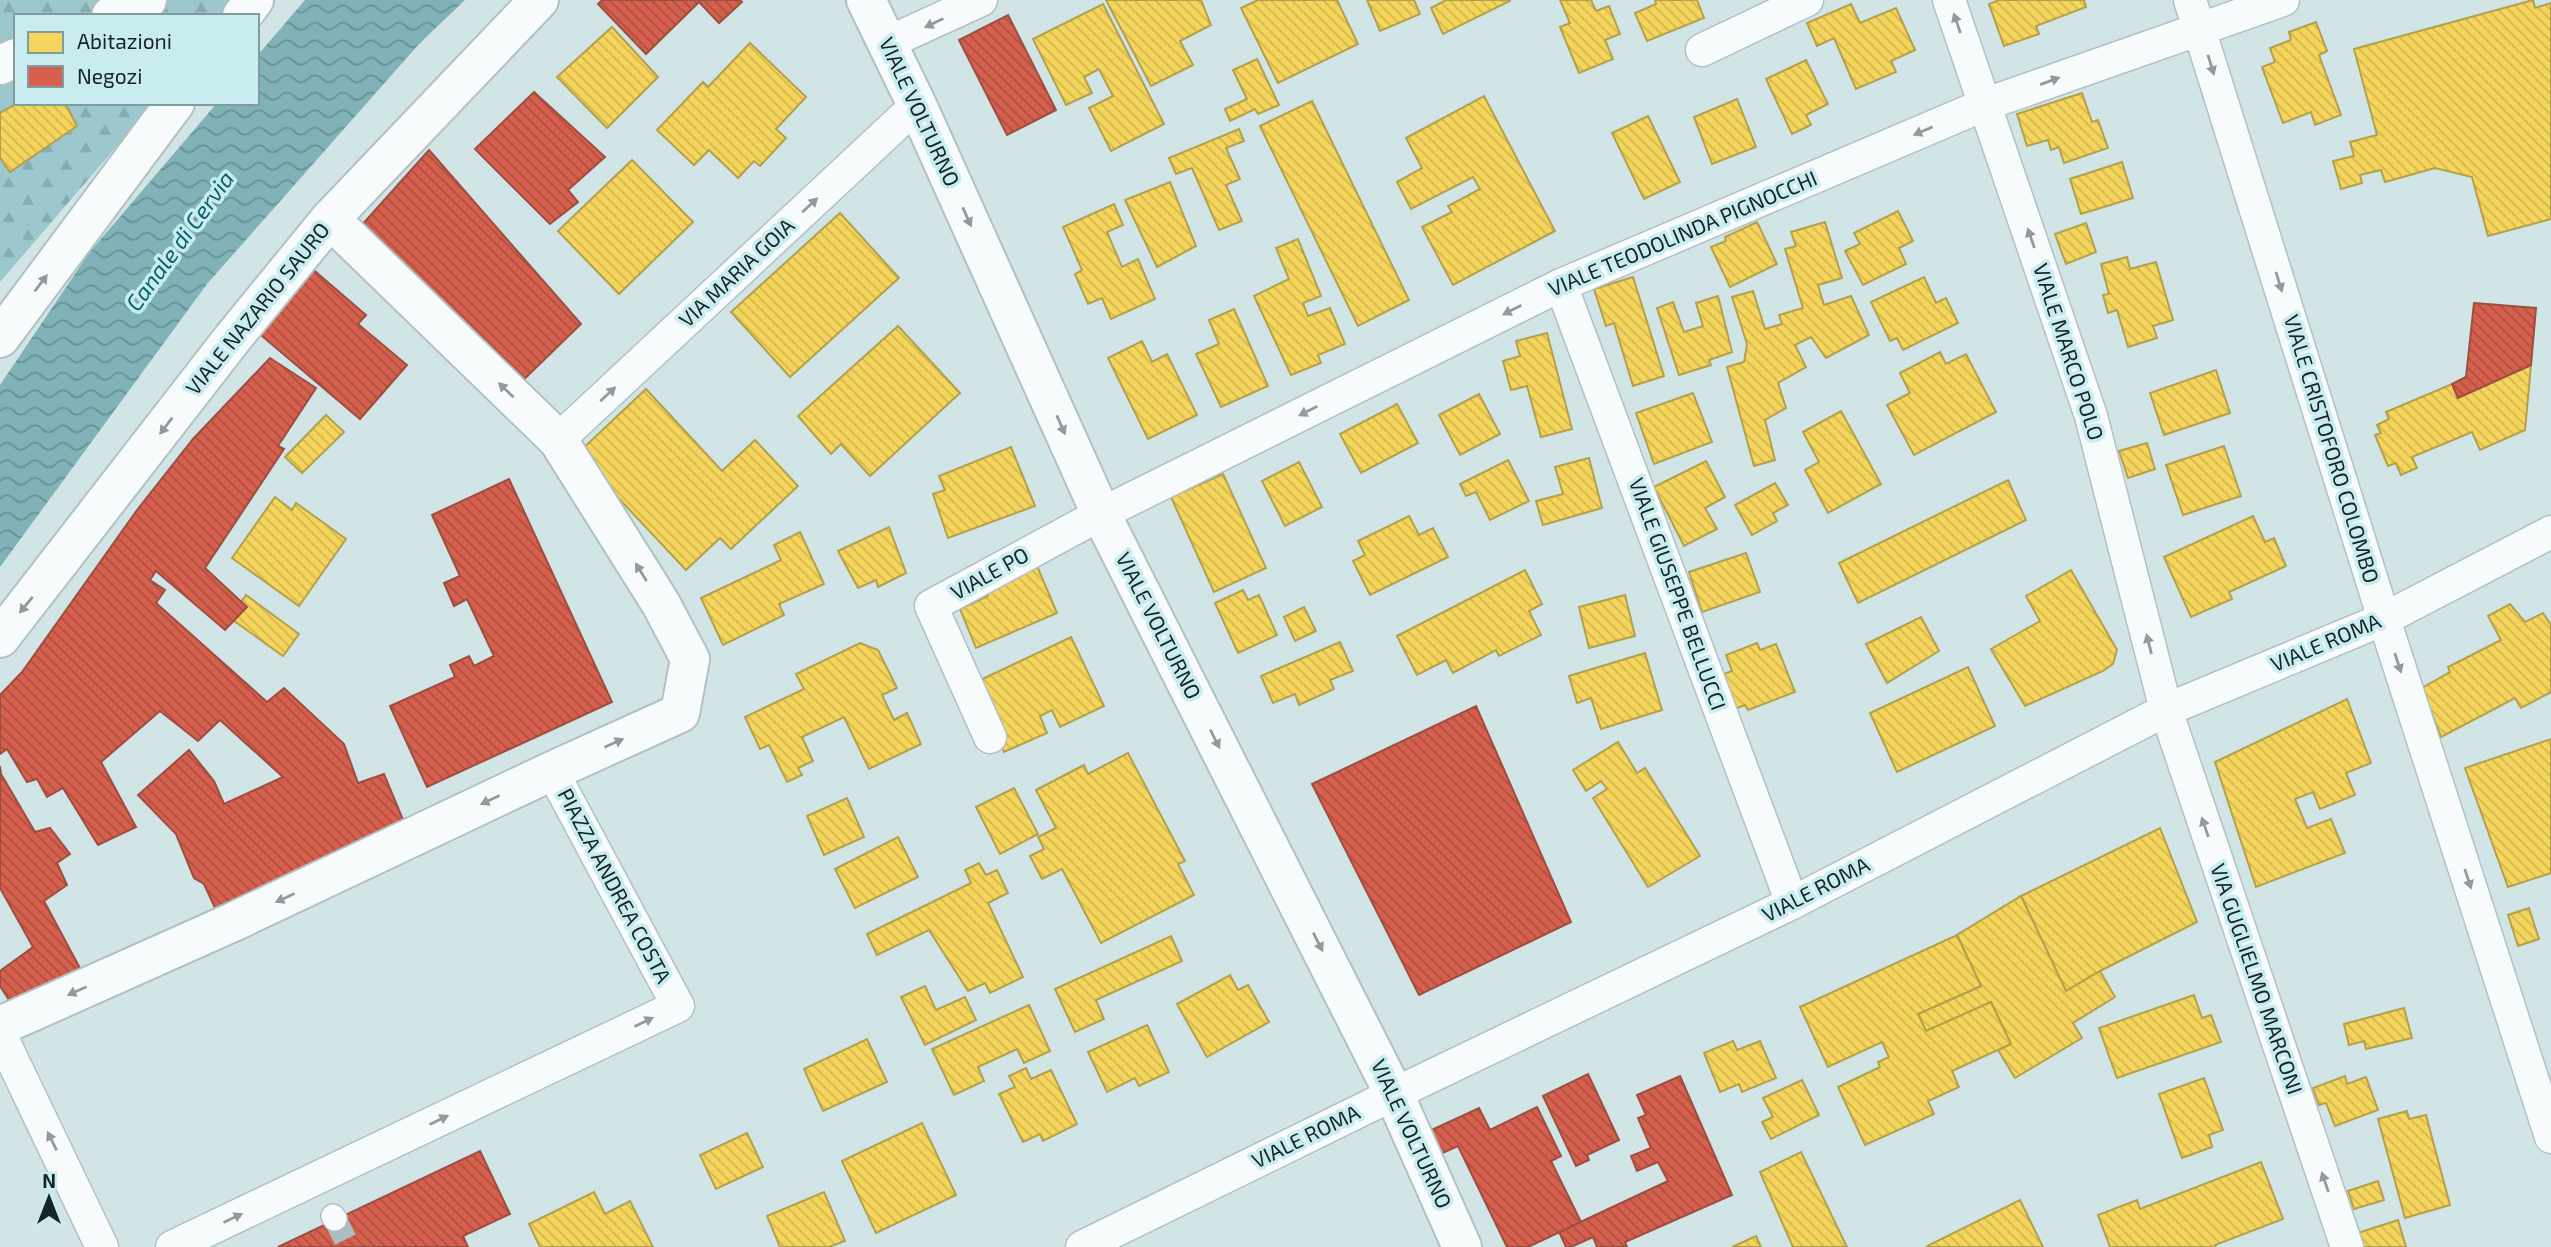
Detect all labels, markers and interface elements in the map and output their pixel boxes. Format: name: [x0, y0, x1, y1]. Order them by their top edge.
one-way arrow: [1951, 12, 1962, 33]
legend: [14, 14, 259, 105]
one-way arrow: [924, 17, 944, 28]
text: Abitazioni: [77, 28, 172, 53]
street label: VIALE VOLTURNO: [875, 33, 966, 190]
one-way arrow: [2206, 55, 2217, 76]
text: Negozi: [77, 63, 143, 88]
one-way arrow: [2039, 76, 2060, 87]
one-way arrow: [1913, 125, 1933, 137]
water label: Canale di Cervia: [119, 165, 239, 316]
street label: VIALE TEODOLINDA PIGNOCCHI: [1544, 165, 1820, 301]
one-way arrow: [801, 197, 819, 213]
one-way arrow: [962, 207, 973, 228]
street label: VIA MARIA GOIA: [673, 212, 799, 332]
street label: VIALE NAZARIO SAURO: [180, 217, 334, 399]
one-way arrow: [2025, 227, 2035, 248]
street label: VIALE MARCO POLO: [2029, 260, 2110, 443]
one-way arrow: [2274, 272, 2284, 293]
one-way arrow: [33, 274, 47, 292]
one-way arrow: [1502, 304, 1522, 315]
street label: VIALE CRISTOFORO COLOMBO: [2280, 311, 2385, 586]
one-way arrow: [498, 382, 515, 399]
one-way arrow: [599, 386, 616, 402]
one-way arrow: [1298, 405, 1318, 417]
one-way arrow: [1056, 414, 1067, 435]
one-way arrow: [158, 416, 173, 434]
street label: VIALE GIUSEPPE BELLUCCI: [1625, 474, 1732, 713]
street label: VIALE PO: [946, 541, 1033, 604]
street label: VIALE VOLTURNO: [1112, 548, 1207, 703]
one-way arrow: [634, 563, 647, 582]
one-way arrow: [19, 597, 34, 614]
street label: VIALE ROMA: [2267, 607, 2384, 676]
one-way arrow: [2143, 633, 2154, 655]
one-way arrow: [2393, 652, 2404, 673]
one-way arrow: [1210, 729, 1221, 749]
one-way arrow: [604, 737, 624, 749]
street label: PIAZZA ANDREA COSTA: [553, 784, 677, 987]
one-way arrow: [480, 795, 500, 806]
one-way arrow: [2199, 817, 2210, 838]
street label: VIALE ROMA: [1757, 851, 1873, 926]
street label: VIA GUGLIELMO MARCONI: [2206, 860, 2309, 1097]
one-way arrow: [2463, 869, 2474, 890]
one-way arrow: [274, 893, 295, 904]
one-way arrow: [1312, 932, 1323, 952]
one-way arrow: [67, 985, 87, 997]
one-way arrow: [634, 1016, 654, 1028]
street label: VIALE VOLTURNO: [1367, 1055, 1458, 1212]
street label: VIALE ROMA: [1247, 1099, 1363, 1173]
one-way arrow: [429, 1114, 449, 1126]
one-way arrow: [46, 1131, 57, 1151]
north arrow: [14, 1163, 84, 1233]
text: N: [42, 1169, 56, 1192]
one-way arrow: [2319, 1172, 2330, 1193]
one-way arrow: [223, 1212, 243, 1223]

